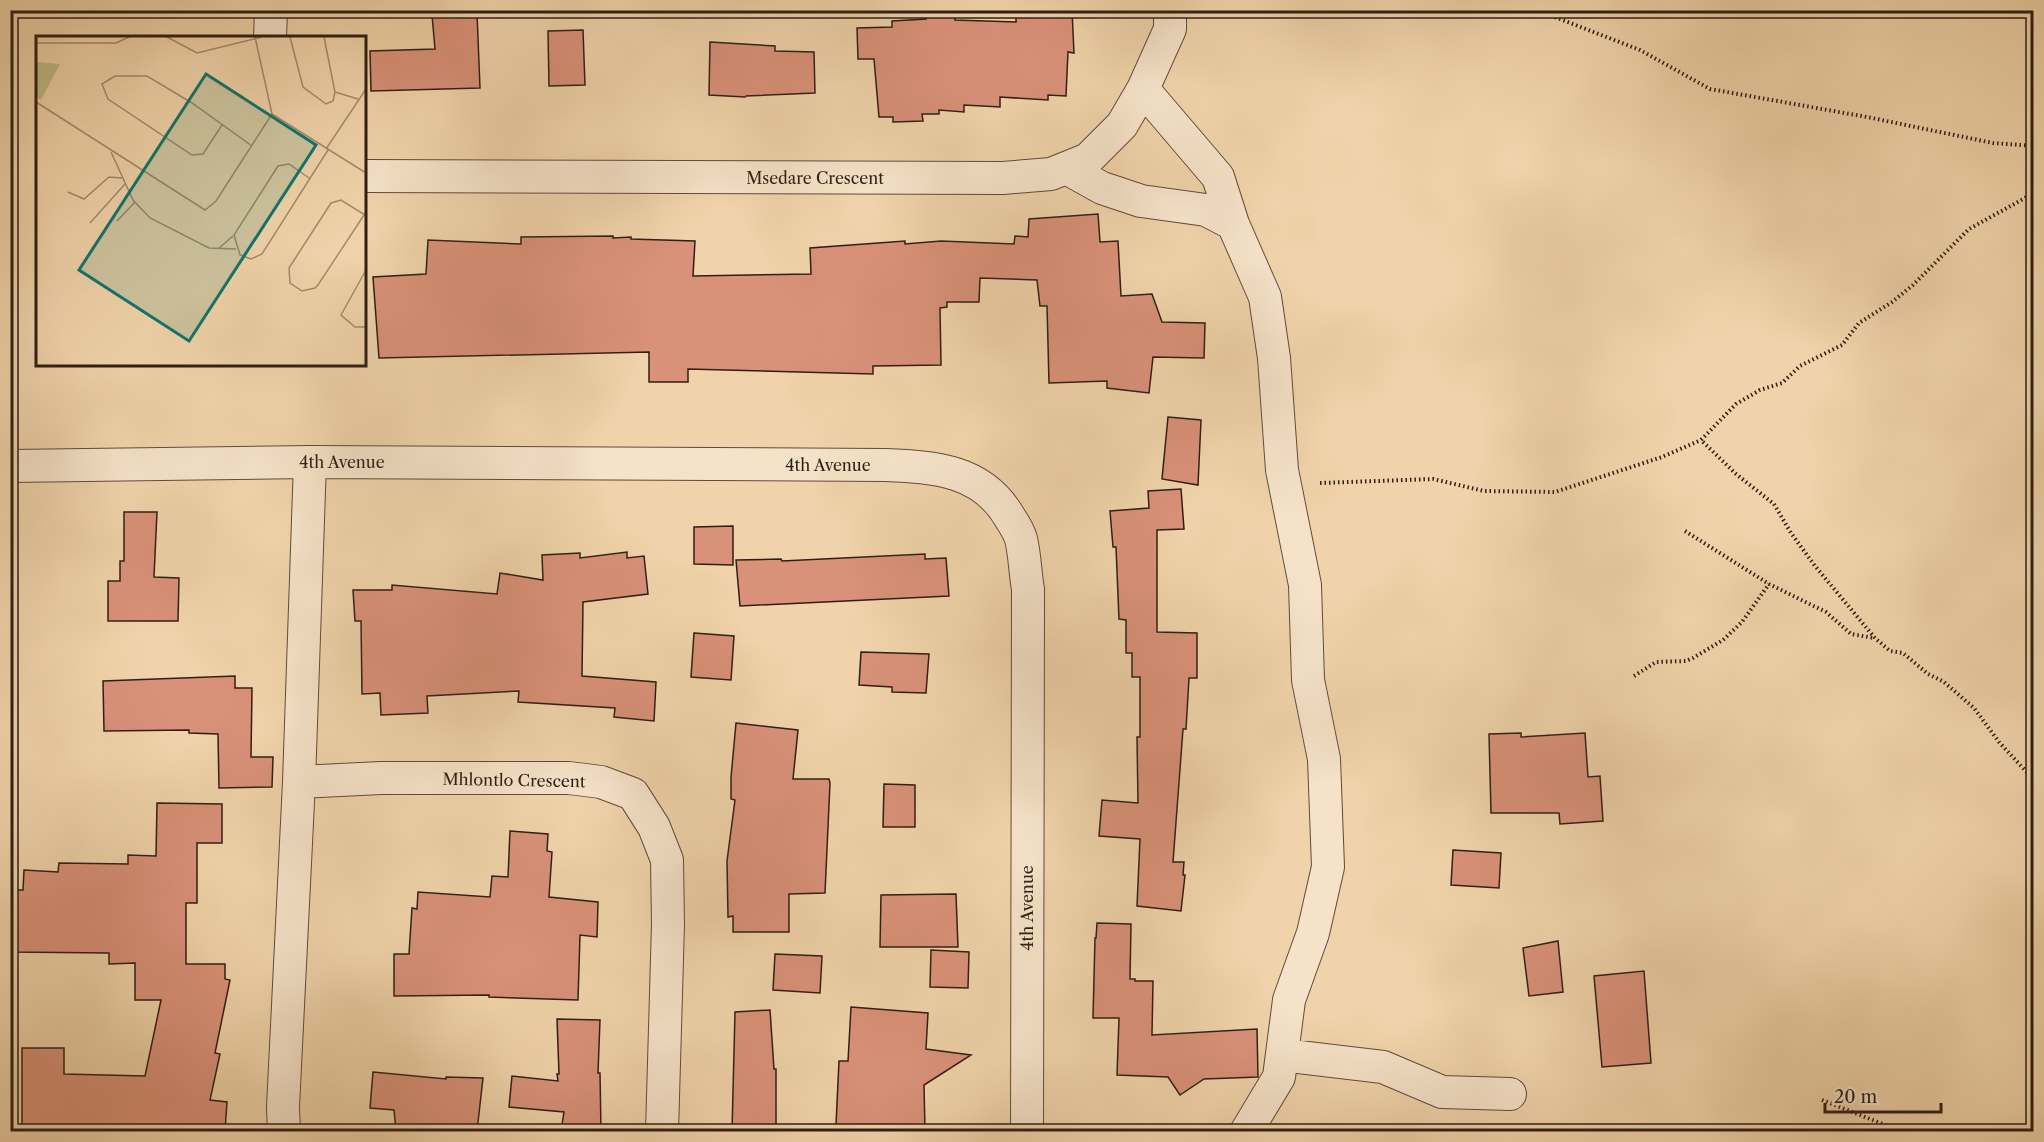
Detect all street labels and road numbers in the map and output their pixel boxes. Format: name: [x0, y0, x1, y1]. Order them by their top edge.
street label: Msedare Crescent: [746, 168, 884, 188]
street label: 4th Avenue: [299, 452, 385, 472]
street label: 4th Avenue: [785, 455, 871, 475]
street label: Mhlontlo Crescent: [442, 769, 586, 791]
street label: 4th Avenue: [1017, 865, 1037, 951]

